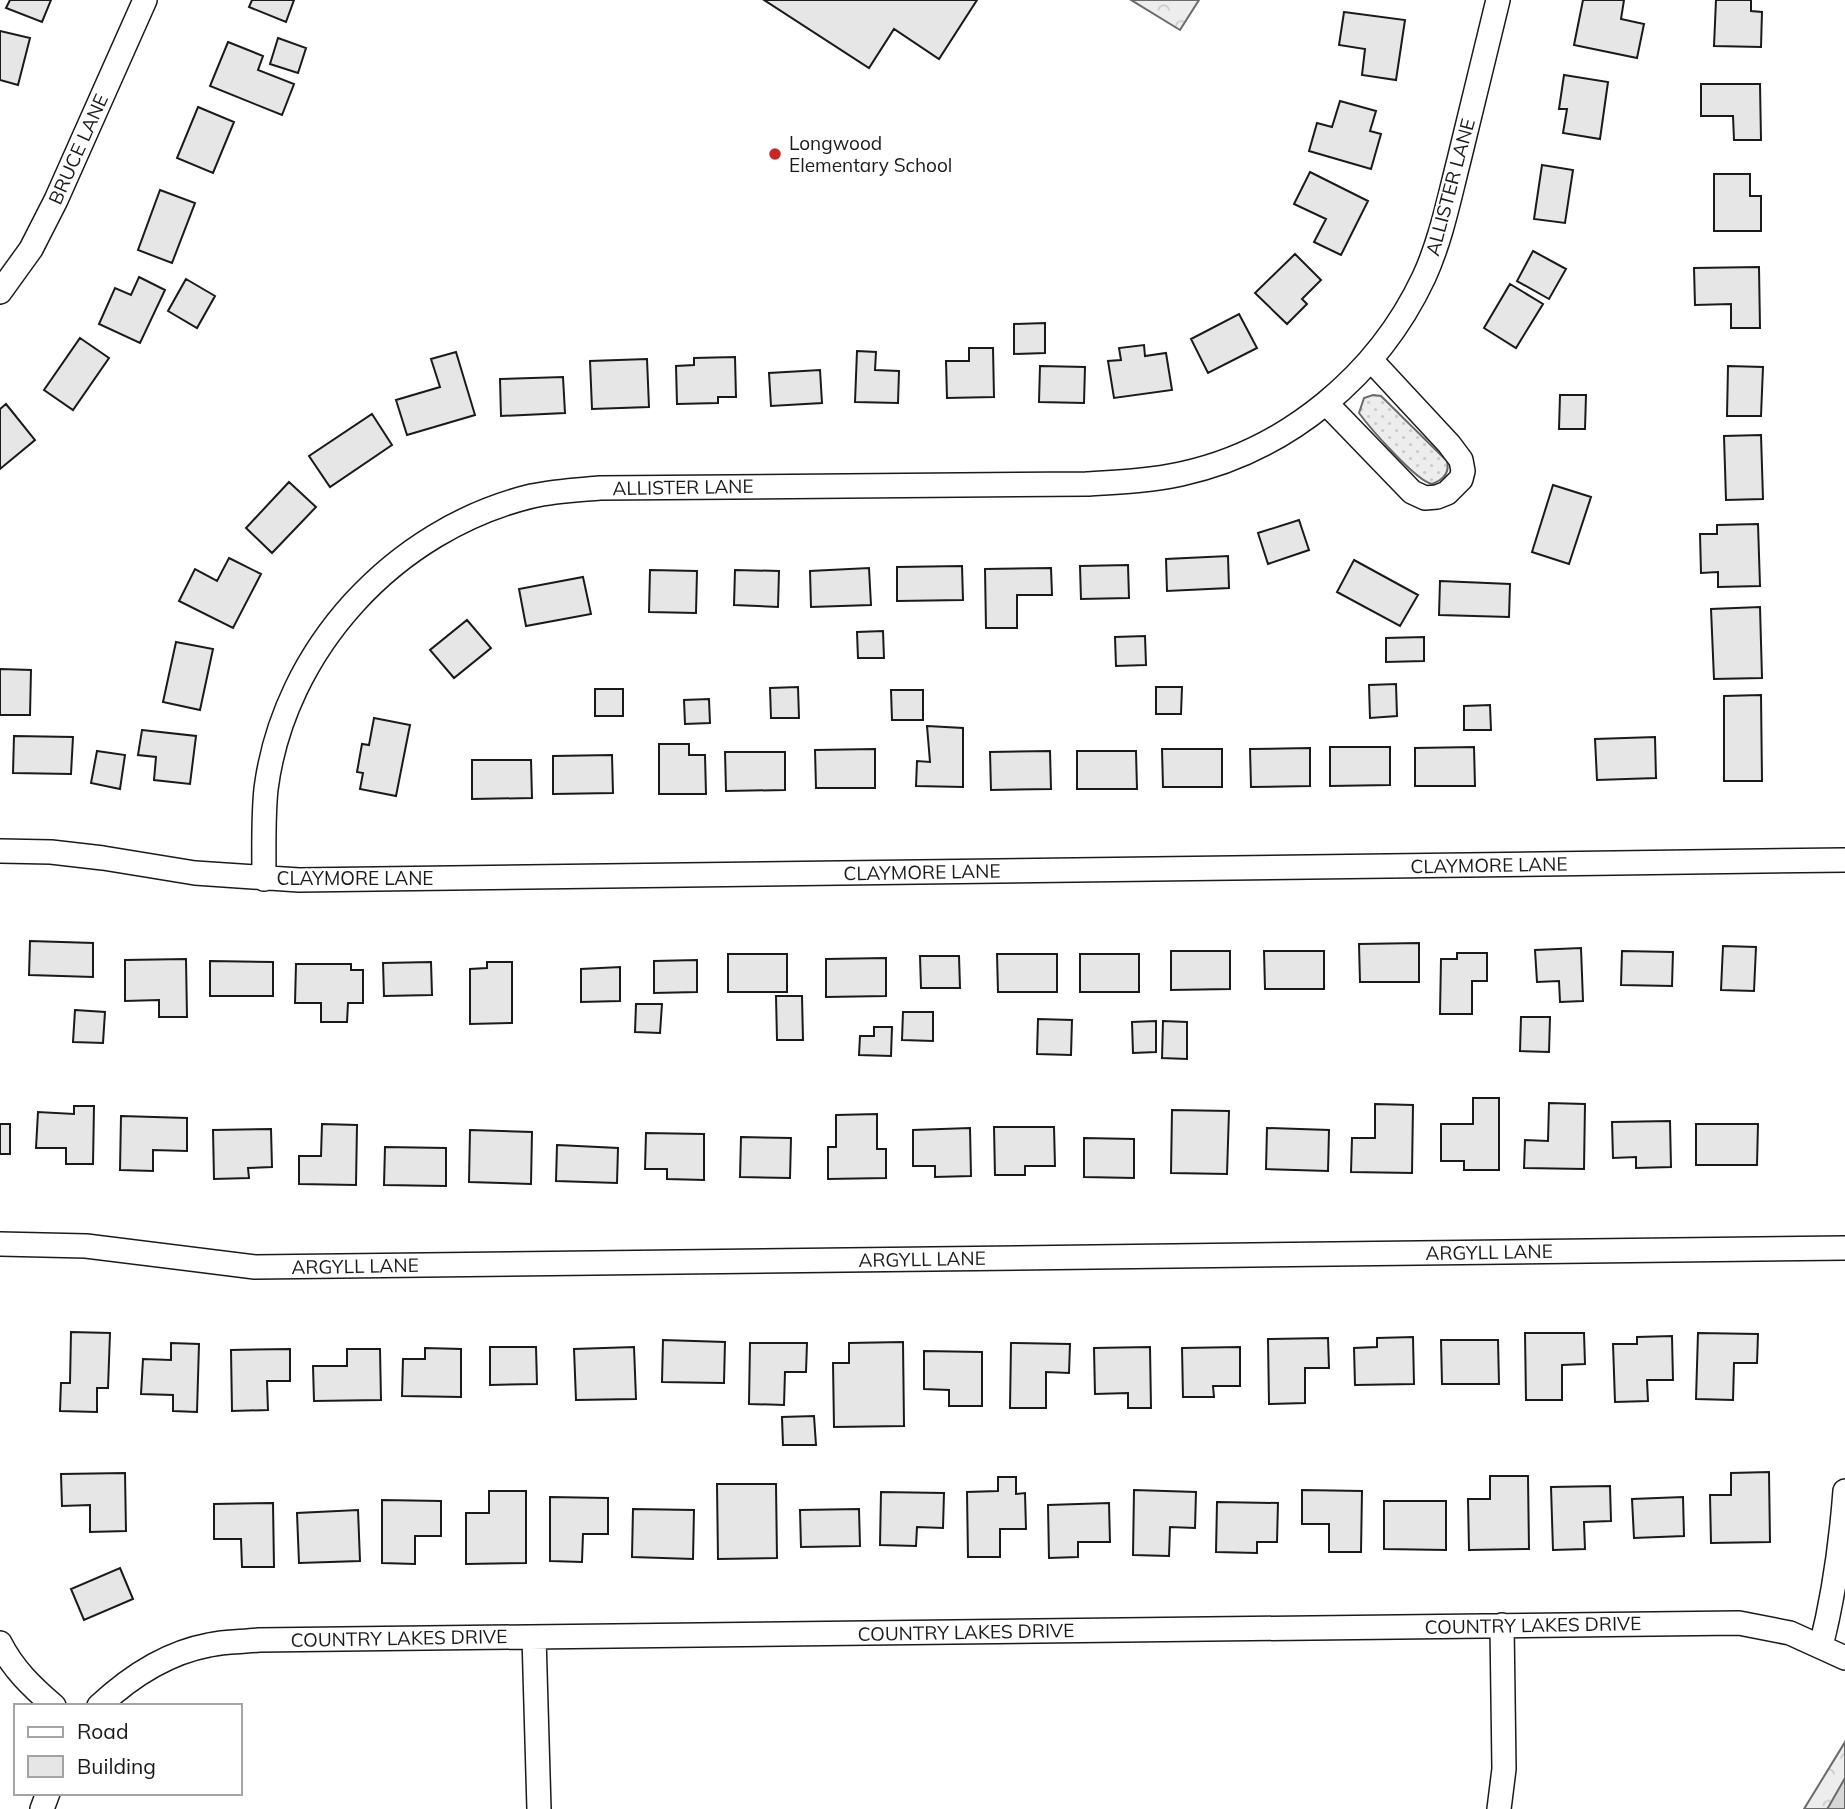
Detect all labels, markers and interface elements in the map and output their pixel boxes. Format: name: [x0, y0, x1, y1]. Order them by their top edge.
street label: BRUCE LANE: [43, 90, 113, 208]
street label: ALLISTER LANE: [1420, 116, 1480, 258]
place label: Longwood Elementary School: [789, 131, 952, 177]
marker: Longwood Elementary School: [767, 146, 783, 162]
street label: ALLISTER LANE: [612, 474, 754, 500]
street label: CLAYMORE LANE: [1410, 852, 1568, 878]
street label: CLAYMORE LANE: [843, 859, 1001, 885]
street label: CLAYMORE LANE: [276, 866, 434, 890]
street label: ARGYLL LANE: [1425, 1239, 1553, 1265]
street label: ARGYLL LANE: [858, 1246, 986, 1272]
street label: ARGYLL LANE: [291, 1253, 419, 1279]
street label: COUNTRY LAKES DRIVE: [1424, 1611, 1642, 1639]
street label: COUNTRY LAKES DRIVE: [857, 1618, 1075, 1646]
street label: COUNTRY LAKES DRIVE: [290, 1624, 508, 1652]
legend: [14, 1704, 242, 1795]
text: Road: [77, 1718, 128, 1744]
text: Building: [77, 1753, 156, 1779]

